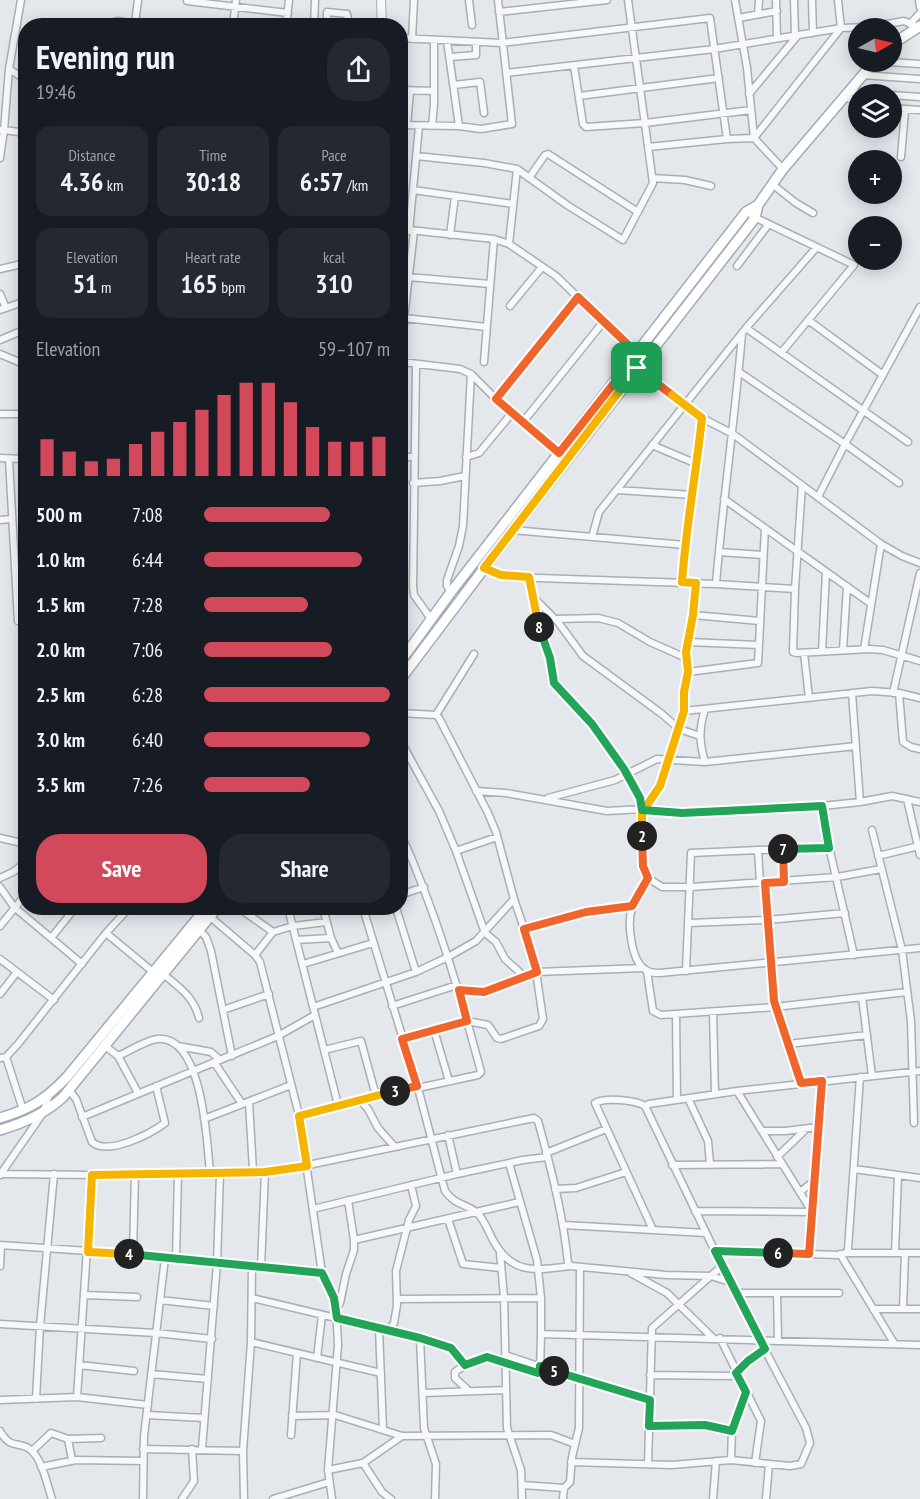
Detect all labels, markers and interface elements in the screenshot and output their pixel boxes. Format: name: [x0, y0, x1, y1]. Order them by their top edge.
north arrow: [848, 18, 902, 72]
map controls: [848, 18, 902, 270]
text: Evening run: [36, 35, 175, 78]
button: share: [327, 38, 390, 101]
text: 19:46: [36, 79, 76, 105]
button: layers: [848, 84, 902, 138]
text: Distance: [68, 145, 116, 165]
text: Time: [199, 145, 227, 165]
text: Pace: [321, 145, 347, 165]
button: +: [848, 150, 902, 204]
text: 4.36: [61, 165, 103, 198]
text: 30:18: [185, 165, 241, 198]
text: 6:57: [300, 165, 344, 198]
text: km: [103, 175, 123, 195]
text: /km: [344, 175, 368, 195]
button: −: [848, 216, 902, 270]
text: Elevation: [66, 247, 118, 267]
text: Heart rate: [185, 247, 241, 267]
text: kcal: [323, 247, 345, 267]
text: 51: [73, 267, 98, 300]
text: 165: [180, 267, 218, 300]
text: 310: [315, 267, 353, 300]
text: m: [98, 277, 111, 297]
text: bpm: [218, 277, 246, 297]
text: Elevation: [36, 336, 100, 362]
text: 59–107 m: [318, 336, 390, 362]
pin: [611, 342, 662, 393]
icon: arrive: [620, 351, 653, 384]
text: 500 m: [36, 502, 82, 528]
text: 7:08: [132, 502, 163, 528]
text: 1.0 km: [36, 547, 85, 573]
text: 6:44: [132, 547, 163, 573]
text: 1.5 km: [36, 592, 85, 618]
text: 7:28: [132, 592, 163, 618]
pin: 8: [524, 612, 554, 642]
text: 8: [535, 617, 543, 637]
text: 2.0 km: [36, 637, 85, 663]
text: 7:06: [132, 637, 163, 663]
text: 2.5 km: [36, 682, 85, 708]
text: 6:28: [132, 682, 163, 708]
text: 3.0 km: [36, 727, 85, 753]
text: 6:40: [132, 727, 163, 753]
text: 3.5 km: [36, 772, 85, 798]
text: 7:26: [132, 772, 163, 798]
pin: 2: [627, 821, 657, 851]
text: 2: [638, 826, 646, 846]
button: Save: [36, 834, 207, 903]
button: Share: [219, 834, 390, 903]
pin: 7: [768, 834, 798, 864]
text: 7: [779, 839, 787, 859]
pin: 3: [380, 1076, 410, 1106]
text: 3: [391, 1081, 399, 1101]
pin: 6: [763, 1238, 793, 1268]
pin: 4: [114, 1239, 144, 1269]
text: 6: [774, 1243, 782, 1263]
text: 4: [125, 1244, 133, 1264]
pin: 5: [539, 1356, 569, 1386]
text: 5: [550, 1361, 558, 1381]

